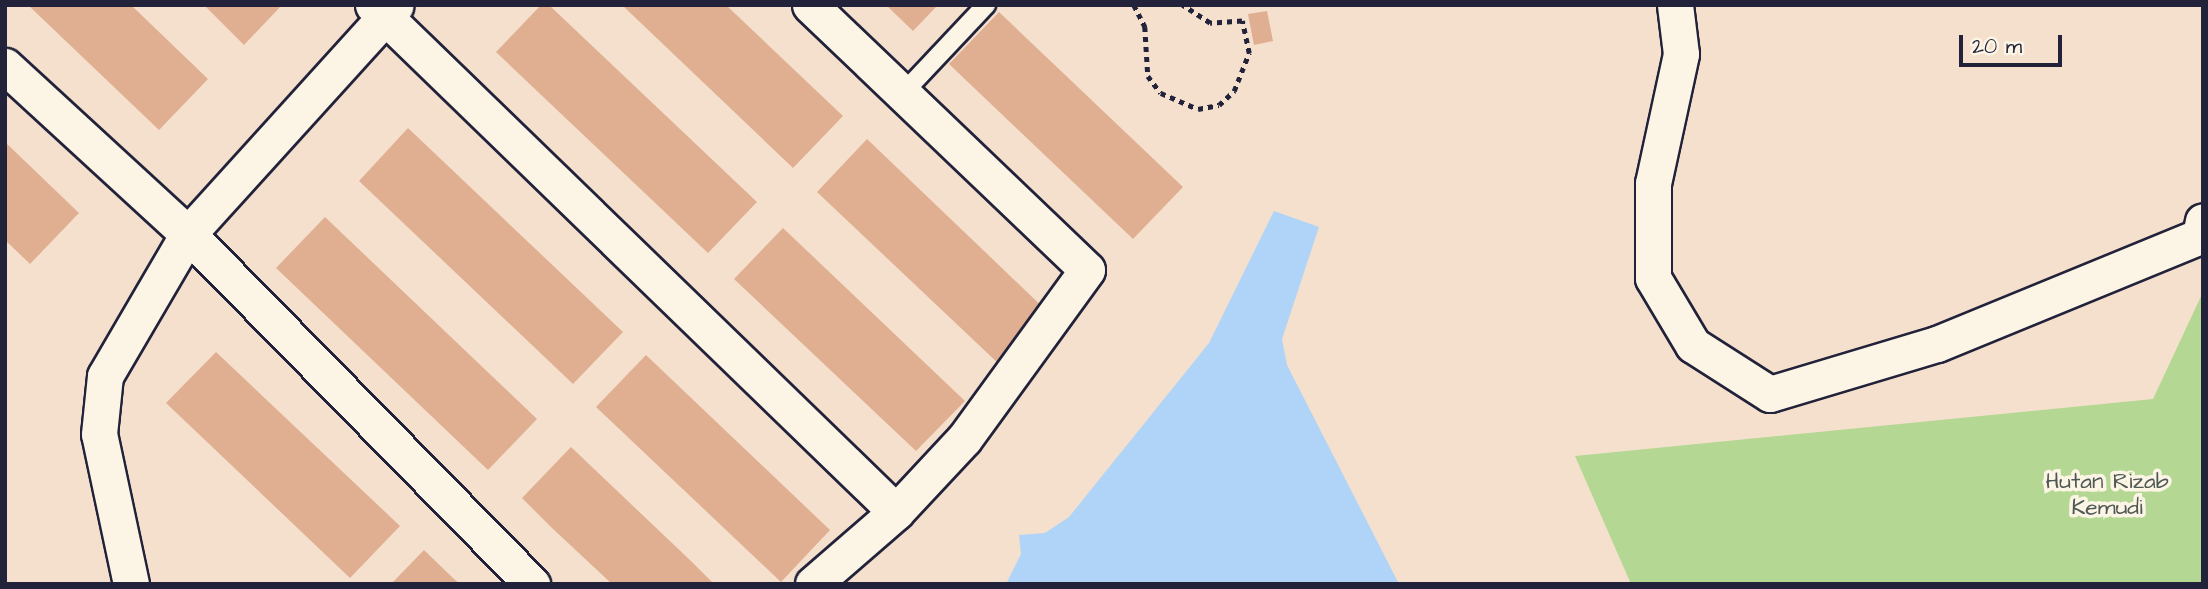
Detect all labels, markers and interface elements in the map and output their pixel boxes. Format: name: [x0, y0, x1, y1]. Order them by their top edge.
scale bar: [1963, 21, 2066, 65]
text: 20 m: [1972, 32, 2022, 61]
park label: Hutan Rizab Kemudi: [2045, 467, 2169, 521]

